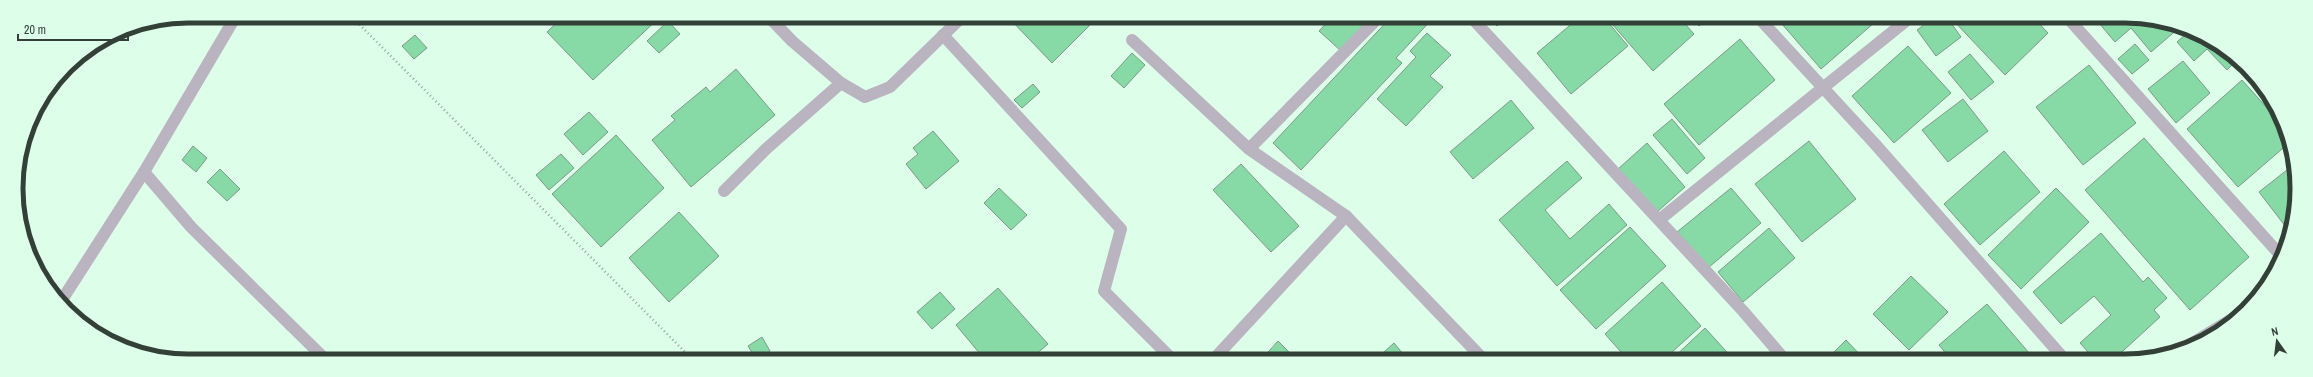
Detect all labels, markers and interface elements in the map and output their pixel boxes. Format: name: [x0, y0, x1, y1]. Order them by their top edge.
scale bar: [18, 16, 128, 42]
text: 20 m: [24, 22, 46, 38]
north arrow: [2257, 321, 2297, 361]
text: N: [2270, 324, 2279, 339]

